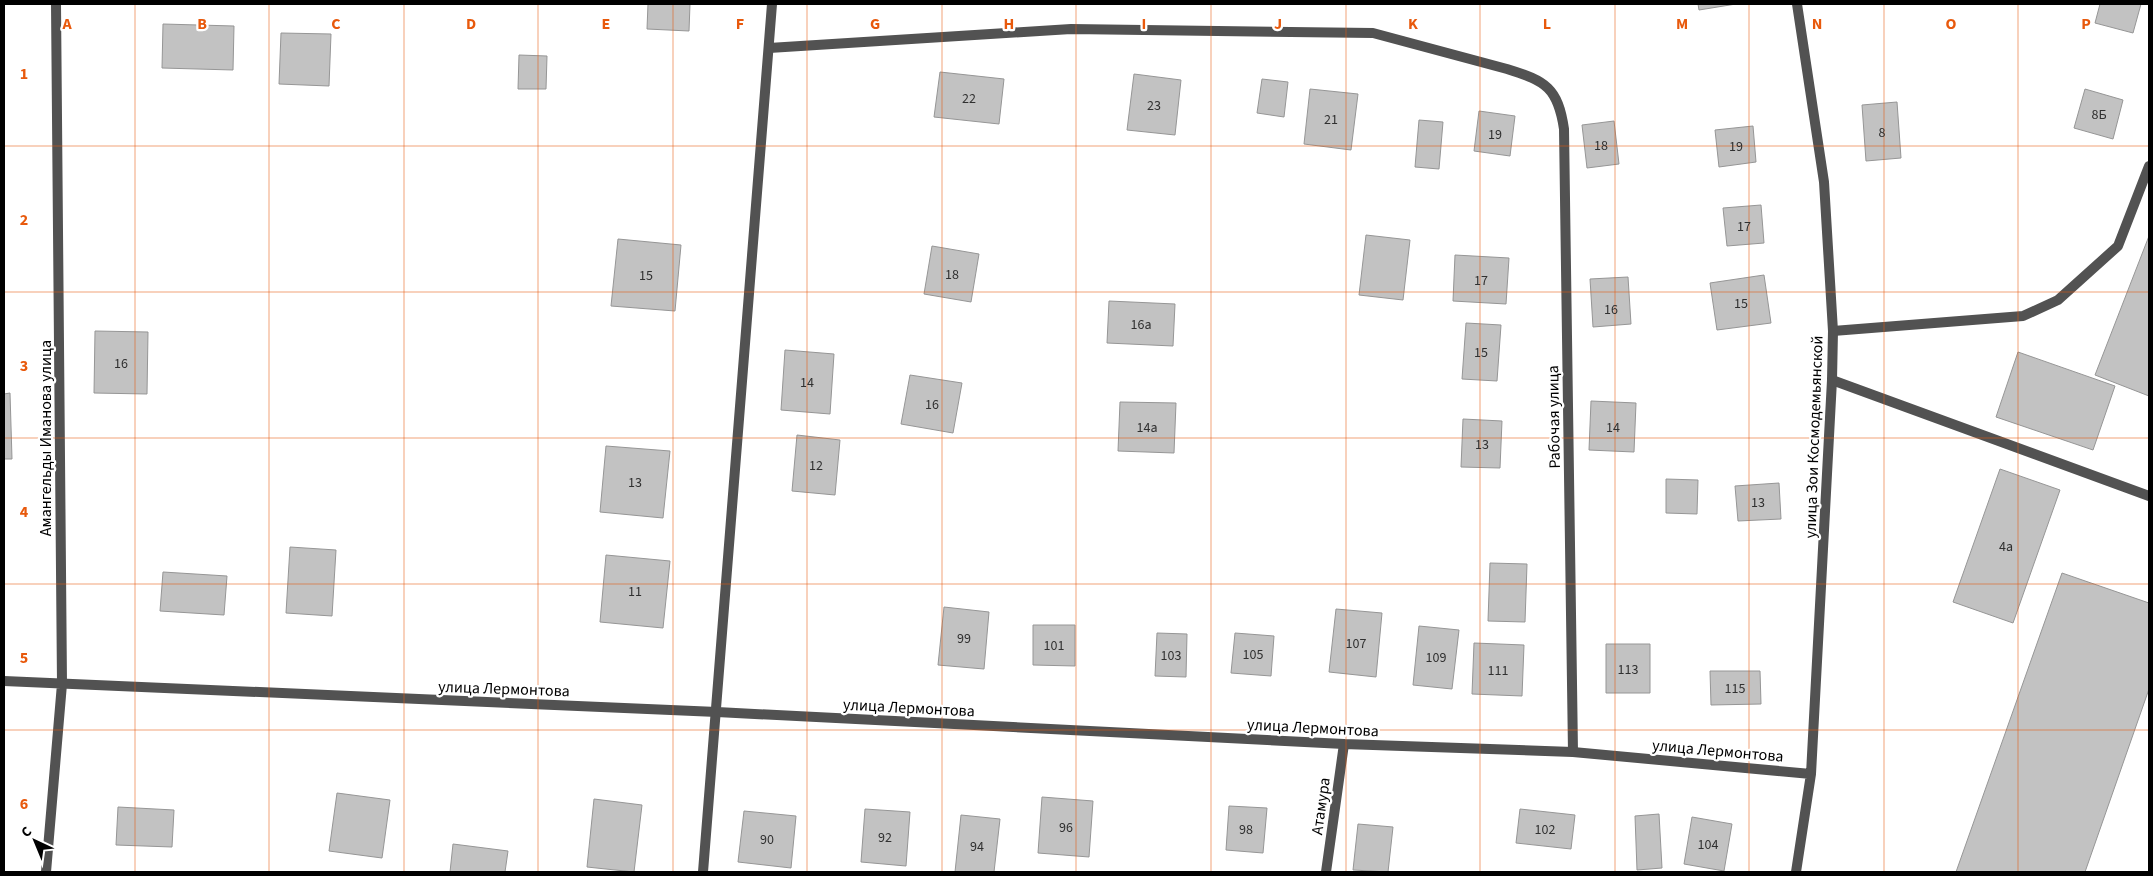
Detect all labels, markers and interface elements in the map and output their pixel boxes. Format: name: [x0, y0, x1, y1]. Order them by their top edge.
text: A: [61, 13, 72, 35]
text: B: [197, 13, 207, 35]
text: C: [331, 13, 341, 35]
text: D: [466, 13, 476, 35]
text: E: [602, 13, 610, 35]
text: F: [736, 13, 744, 35]
text: G: [870, 13, 880, 35]
text: H: [1004, 13, 1014, 35]
text: I: [1142, 13, 1146, 35]
text: J: [1274, 13, 1282, 35]
text: K: [1408, 13, 1418, 35]
text: L: [1543, 13, 1551, 35]
text: M: [1676, 13, 1688, 35]
text: N: [1812, 13, 1822, 35]
text: O: [1946, 13, 1957, 35]
text: P: [2081, 13, 2091, 35]
text: 1: [20, 63, 28, 85]
house number: 22: [962, 89, 976, 109]
house number: 23: [1147, 96, 1161, 116]
house number: 8Б: [2091, 105, 2107, 125]
house number: 21: [1324, 110, 1338, 130]
house number: 8: [1879, 123, 1886, 143]
house number: 19: [1488, 125, 1502, 145]
house number: 18: [1594, 136, 1608, 156]
house number: 19: [1729, 137, 1743, 157]
text: 2: [20, 209, 28, 231]
house number: 17: [1737, 217, 1751, 237]
house number: 18: [945, 265, 959, 285]
house number: 15: [639, 266, 653, 286]
house number: 17: [1474, 271, 1488, 291]
house number: 15: [1734, 294, 1748, 314]
house number: 16: [1604, 300, 1618, 320]
house number: 16а: [1131, 315, 1151, 335]
street label: улица Зои Космодемьянской: [1799, 335, 1829, 539]
street label: Амангельды Иманова улица: [35, 340, 57, 536]
house number: 15: [1474, 343, 1488, 363]
house number: 16: [114, 354, 128, 374]
text: 3: [20, 355, 28, 377]
street label: Рабочая улица: [1542, 365, 1566, 469]
house number: 14: [800, 373, 814, 393]
house number: 16: [925, 395, 939, 415]
house number: 14а: [1137, 418, 1157, 438]
house number: 14: [1606, 418, 1620, 438]
house number: 13: [1475, 435, 1489, 455]
house number: 12: [809, 456, 823, 476]
house number: 13: [628, 473, 642, 493]
house number: 13: [1751, 493, 1765, 513]
text: 4: [20, 501, 29, 523]
house number: 4а: [1999, 537, 2013, 557]
house number: 11: [628, 582, 642, 602]
house number: 99: [957, 629, 971, 649]
house number: 107: [1346, 634, 1366, 654]
house number: 101: [1044, 636, 1064, 656]
house number: 105: [1243, 645, 1263, 665]
house number: 103: [1161, 646, 1181, 666]
text: 5: [20, 647, 28, 669]
house number: 109: [1426, 648, 1446, 668]
house number: 113: [1618, 660, 1638, 680]
house number: 111: [1488, 661, 1508, 681]
street label: улица Лермонтова: [438, 676, 570, 702]
house number: 115: [1725, 679, 1745, 699]
street label: улица Лермонтова: [843, 694, 975, 722]
street label: улица Лермонтова: [1247, 714, 1379, 742]
street label: улица Лермонтова: [1651, 734, 1785, 768]
street label: Атамура: [1306, 776, 1336, 836]
text: 6: [20, 793, 28, 815]
north arrow: [10, 816, 60, 866]
house number: 96: [1059, 818, 1073, 838]
house number: 98: [1239, 820, 1253, 840]
house number: 102: [1535, 820, 1555, 840]
text: С: [17, 822, 37, 842]
house number: 92: [878, 828, 892, 848]
house number: 90: [760, 830, 774, 850]
house number: 104: [1698, 835, 1718, 855]
house number: 94: [970, 837, 984, 857]

